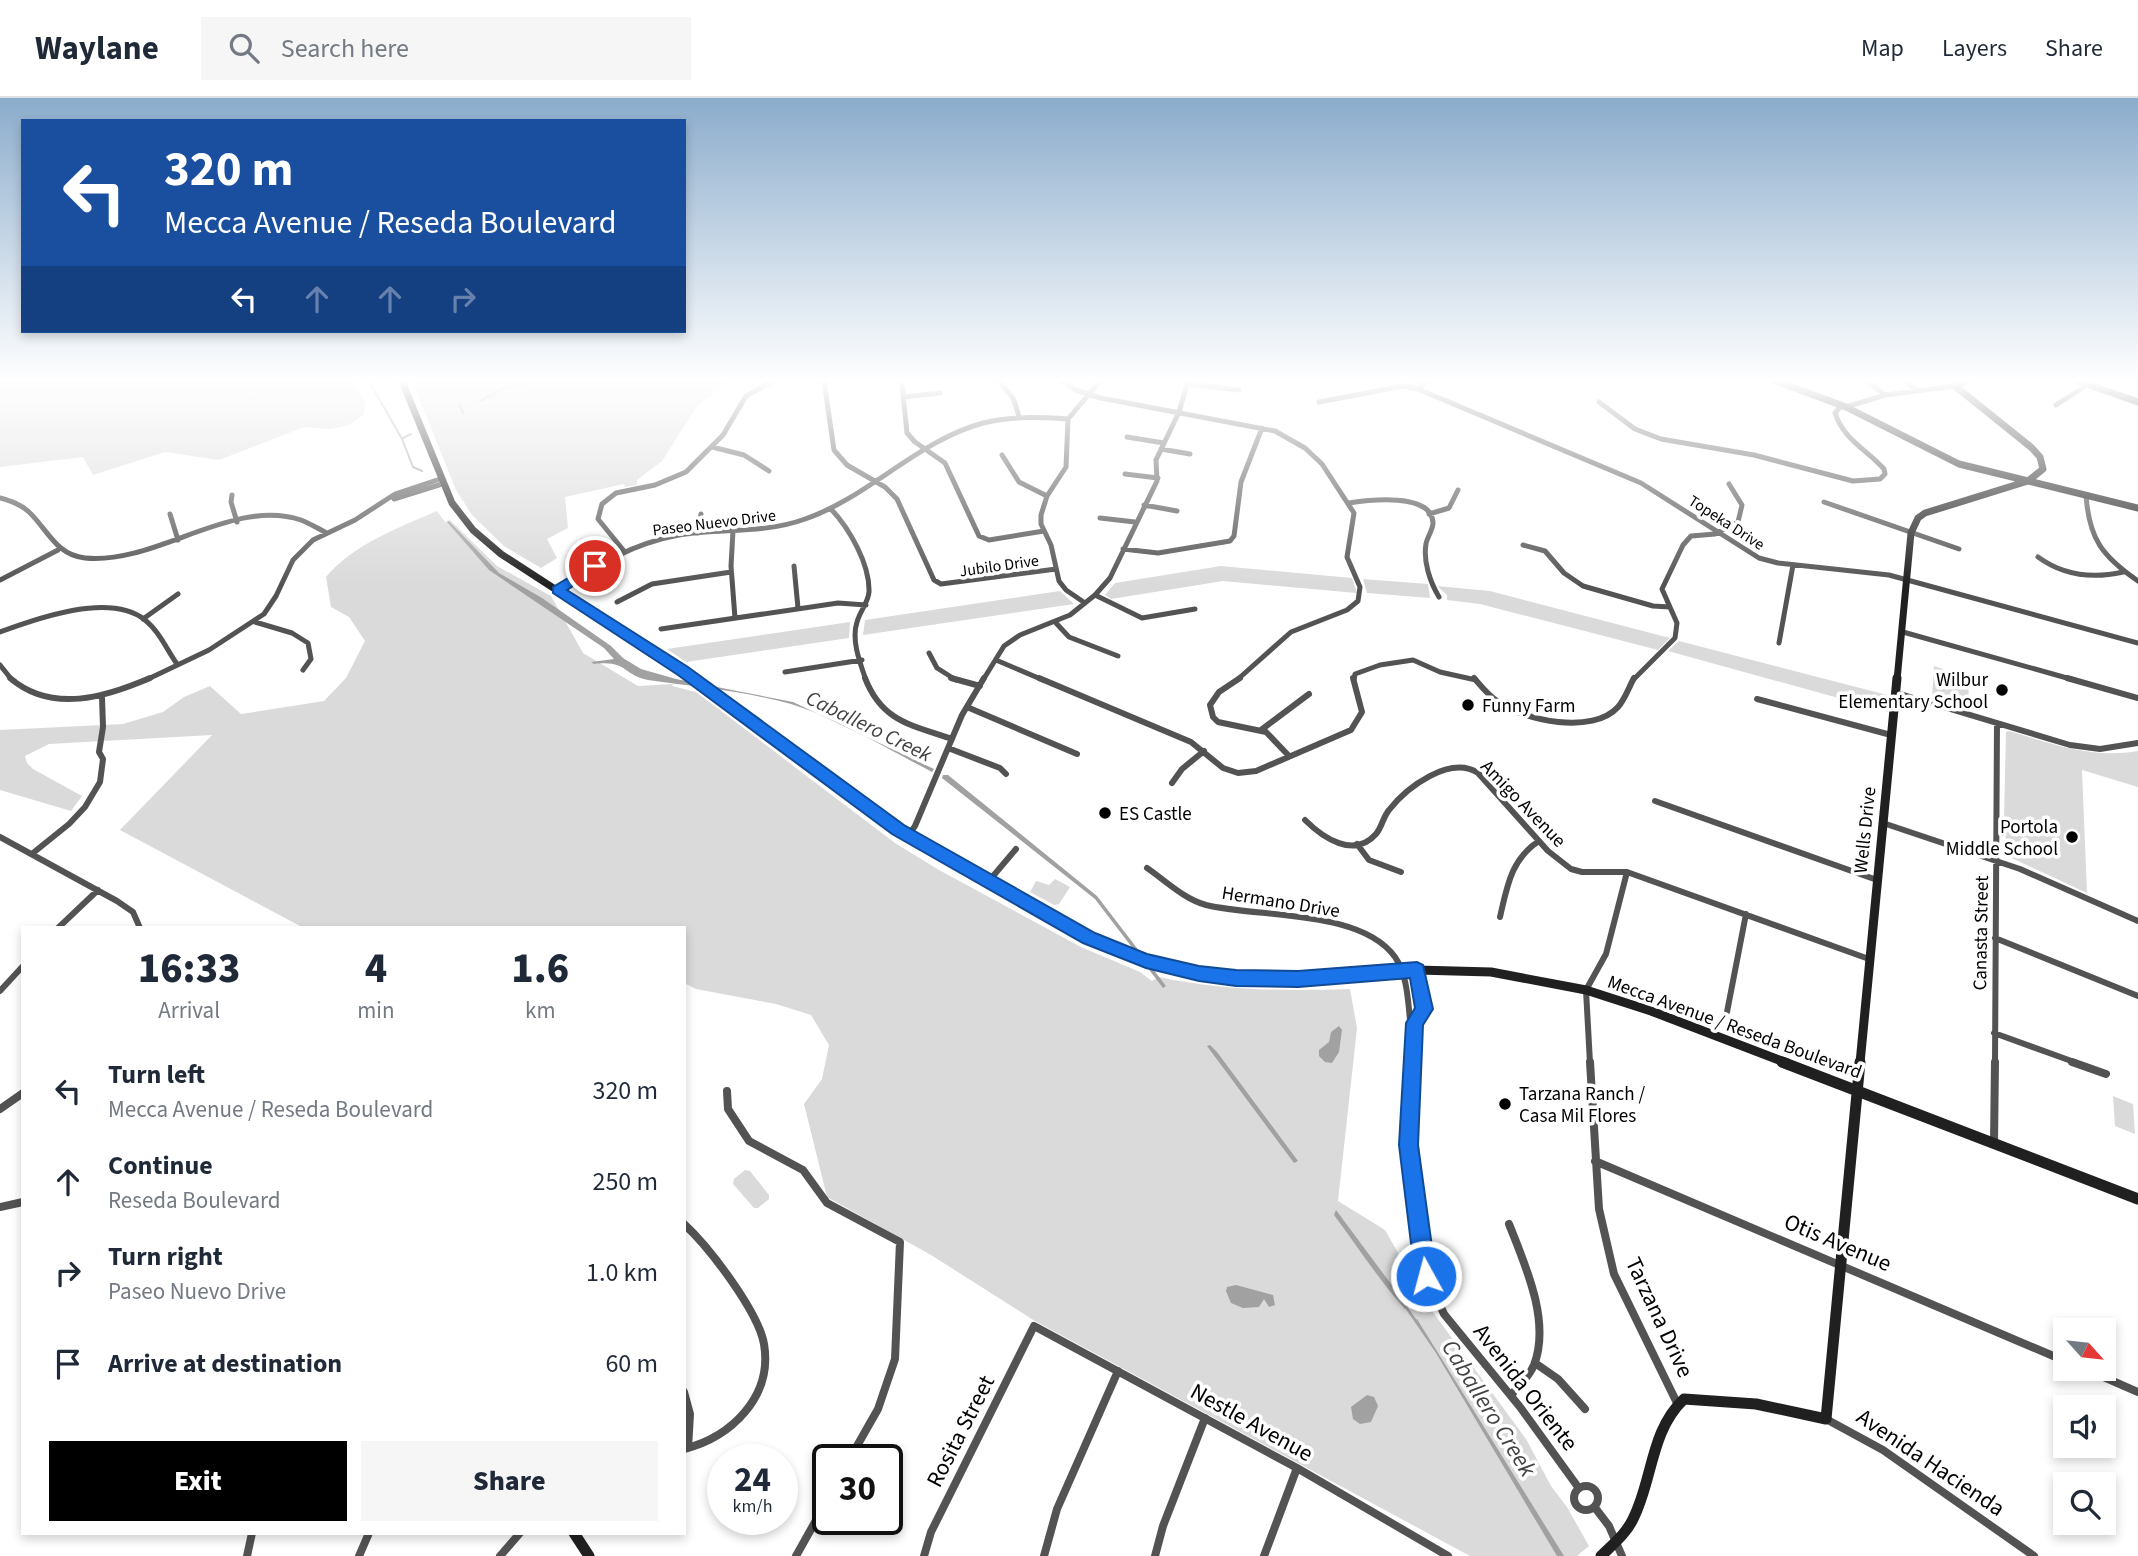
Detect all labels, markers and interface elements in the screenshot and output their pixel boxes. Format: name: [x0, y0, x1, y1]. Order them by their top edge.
search box: [201, 17, 691, 80]
text: Waylane: [35, 25, 159, 72]
icon: search: [225, 29, 263, 67]
text: Search here: [281, 30, 409, 67]
text: Map: [1861, 31, 1904, 66]
text: Layers: [1942, 31, 2007, 66]
text: Share: [2045, 31, 2103, 66]
text: 320 m: [164, 135, 293, 205]
icon: left: [49, 147, 140, 238]
text: Mecca Avenue / Reseda Boulevard: [164, 200, 617, 246]
icon: left: [225, 280, 263, 318]
icon: ahead: [298, 280, 336, 318]
icon: ahead: [371, 280, 409, 318]
icon: right: [444, 280, 482, 318]
street label: Topeka Drive: [1684, 490, 1769, 556]
street label: Paseo Nuevo Drive: [651, 505, 777, 541]
pin: [565, 536, 625, 596]
icon: arrive: [576, 547, 614, 585]
street label: Jubilo Drive: [958, 550, 1040, 582]
place label: Wilbur Elementary School: [1838, 667, 1988, 716]
marker: Wilbur Elementary School: [1994, 682, 2010, 698]
water label: Caballero Creek: [801, 683, 938, 770]
place label: Funny Farm: [1482, 693, 1576, 720]
marker: Funny Farm: [1460, 697, 1476, 713]
street label: Amigo Avenue: [1474, 754, 1572, 854]
street label: Wells Drive: [1848, 785, 1883, 875]
place label: ES Castle: [1119, 801, 1192, 828]
marker: ES Castle: [1097, 805, 1113, 821]
place label: Portola Middle School: [1946, 814, 2058, 863]
marker: Portola Middle School: [2064, 829, 2080, 845]
street label: Canasta Street: [1967, 875, 1996, 991]
street label: Hermano Drive: [1220, 880, 1342, 925]
text: 16:33: [138, 939, 241, 999]
text: 4: [365, 939, 387, 999]
text: 1.6: [511, 939, 569, 999]
street label: Mecca Avenue / Reseda Boulevard: [1604, 969, 1865, 1086]
text: Arrival: [158, 994, 220, 1027]
text: min: [357, 994, 395, 1027]
text: km: [525, 994, 556, 1027]
text: Turn left: [108, 1056, 205, 1093]
icon: left: [49, 1072, 87, 1110]
text: 320 m: [592, 1072, 658, 1109]
place label: Tarzana Ranch / Casa Mil Flores: [1519, 1081, 1645, 1130]
text: Mecca Avenue / Reseda Boulevard: [108, 1093, 433, 1126]
marker: Tarzana Ranch / Casa Mil Flores: [1497, 1096, 1513, 1112]
text: Continue: [108, 1147, 213, 1184]
icon: ahead: [49, 1163, 87, 1201]
text: 250 m: [592, 1163, 658, 1200]
text: Reseda Boulevard: [108, 1184, 281, 1217]
street label: Otis Avenue: [1779, 1205, 1897, 1280]
text: Turn right: [108, 1238, 223, 1275]
position arrow: [1389, 1239, 1463, 1313]
street label: Tarzana Drive: [1617, 1251, 1702, 1383]
icon: right: [49, 1254, 87, 1292]
text: 1.0 km: [586, 1254, 658, 1291]
text: Paseo Nuevo Drive: [108, 1275, 286, 1308]
street label: Avenida Oriente: [1465, 1317, 1586, 1458]
north arrow: [2053, 1318, 2116, 1381]
map controls: [2053, 1318, 2116, 1535]
water label: Caballero Creek: [1432, 1333, 1545, 1484]
icon: arrive: [49, 1345, 87, 1383]
text: Arrive at destination: [108, 1345, 342, 1382]
text: 60 m: [605, 1345, 658, 1382]
street label: Rosita Street: [918, 1369, 1003, 1493]
street label: Nestle Avenue: [1184, 1375, 1319, 1470]
button: sound: [2053, 1395, 2116, 1458]
street label: Avenida Hacienda: [1850, 1400, 2012, 1524]
button: Exit: [49, 1441, 347, 1521]
button: Share: [361, 1441, 658, 1521]
speed limit sign: 30: [812, 1444, 903, 1535]
text: 24: [734, 1455, 771, 1505]
button: search: [2053, 1472, 2116, 1535]
text: km/h: [733, 1494, 772, 1519]

